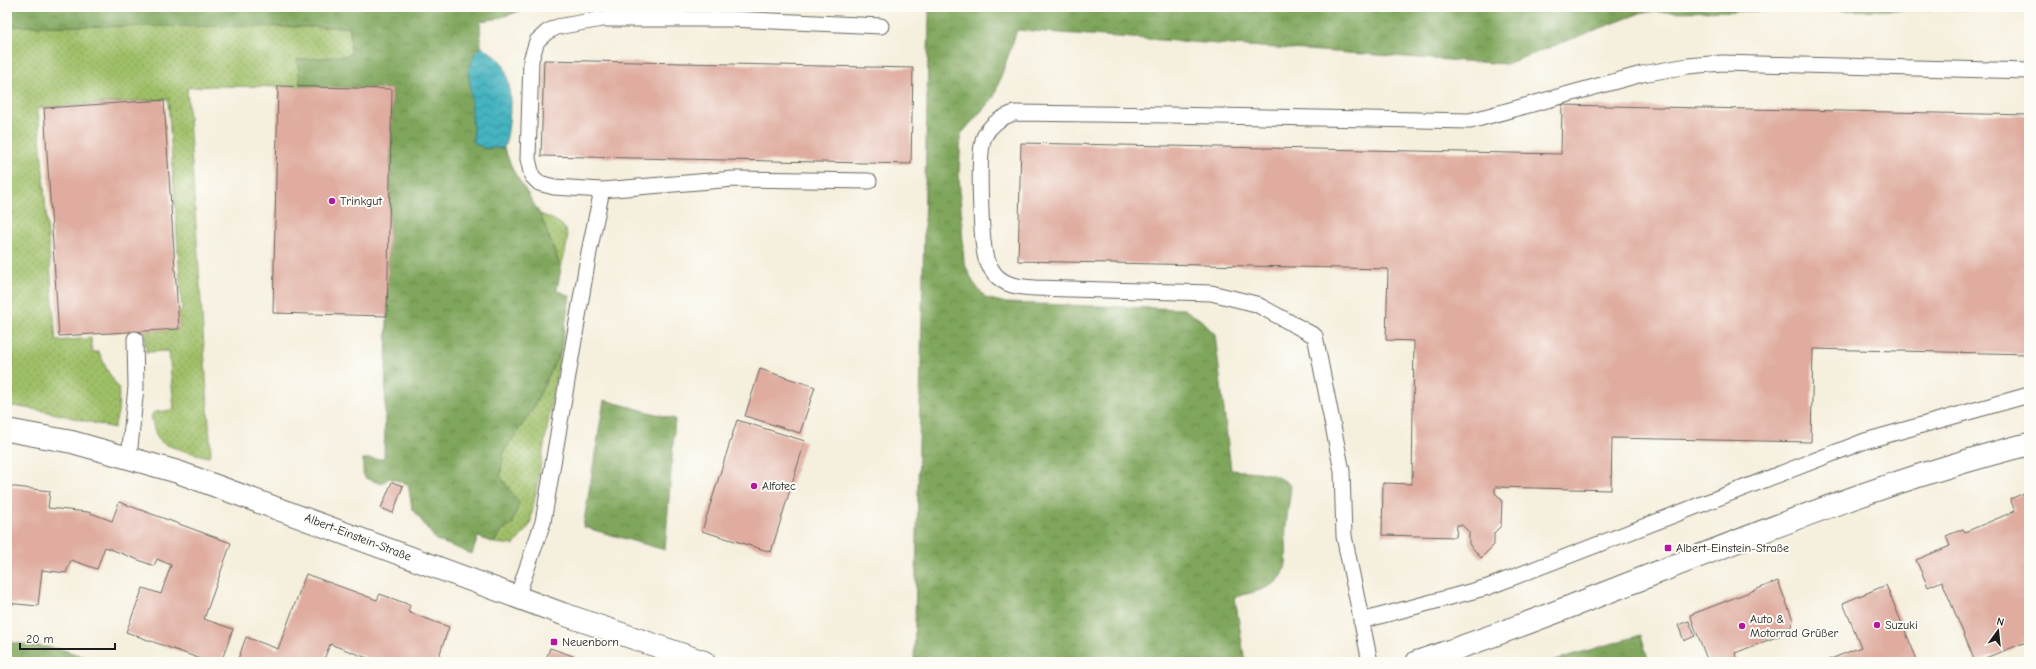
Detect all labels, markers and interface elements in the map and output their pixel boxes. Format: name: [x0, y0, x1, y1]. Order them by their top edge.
place label: Trinkgut: [340, 194, 382, 208]
marker: Trinkgut: [327, 196, 337, 206]
place label: Alfotec: [762, 479, 796, 493]
marker: Alfotec: [749, 481, 759, 491]
street label: Albert-Einstein-Straße: [303, 510, 413, 564]
place label: Albert-Einstein-Straße: [1676, 541, 1789, 555]
marker: Albert-Einstein-Straße: [1663, 543, 1673, 553]
north arrow: [1978, 611, 2018, 651]
place label: Auto & Motorrad Grüßer: [1750, 612, 1838, 640]
text: N: [1995, 615, 2006, 629]
place label: Suzuki: [1885, 618, 1918, 632]
marker: Suzuki: [1872, 620, 1882, 630]
marker: Auto & Motorrad Grüßer: [1737, 621, 1747, 631]
scale bar: [20, 625, 115, 651]
text: 20 m: [26, 632, 54, 646]
place label: Neuenborn: [562, 635, 619, 649]
marker: Neuenborn: [549, 637, 559, 647]

